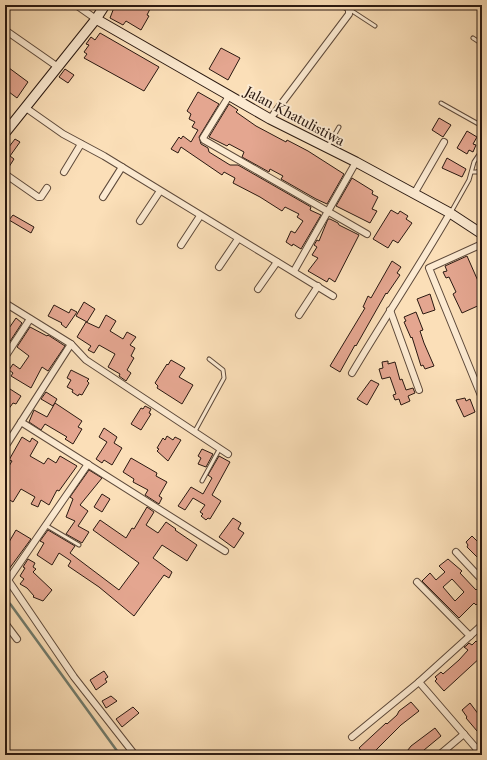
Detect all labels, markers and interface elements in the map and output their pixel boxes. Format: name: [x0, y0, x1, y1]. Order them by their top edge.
street label: Jalan Khatulistiwa: [241, 82, 348, 149]

